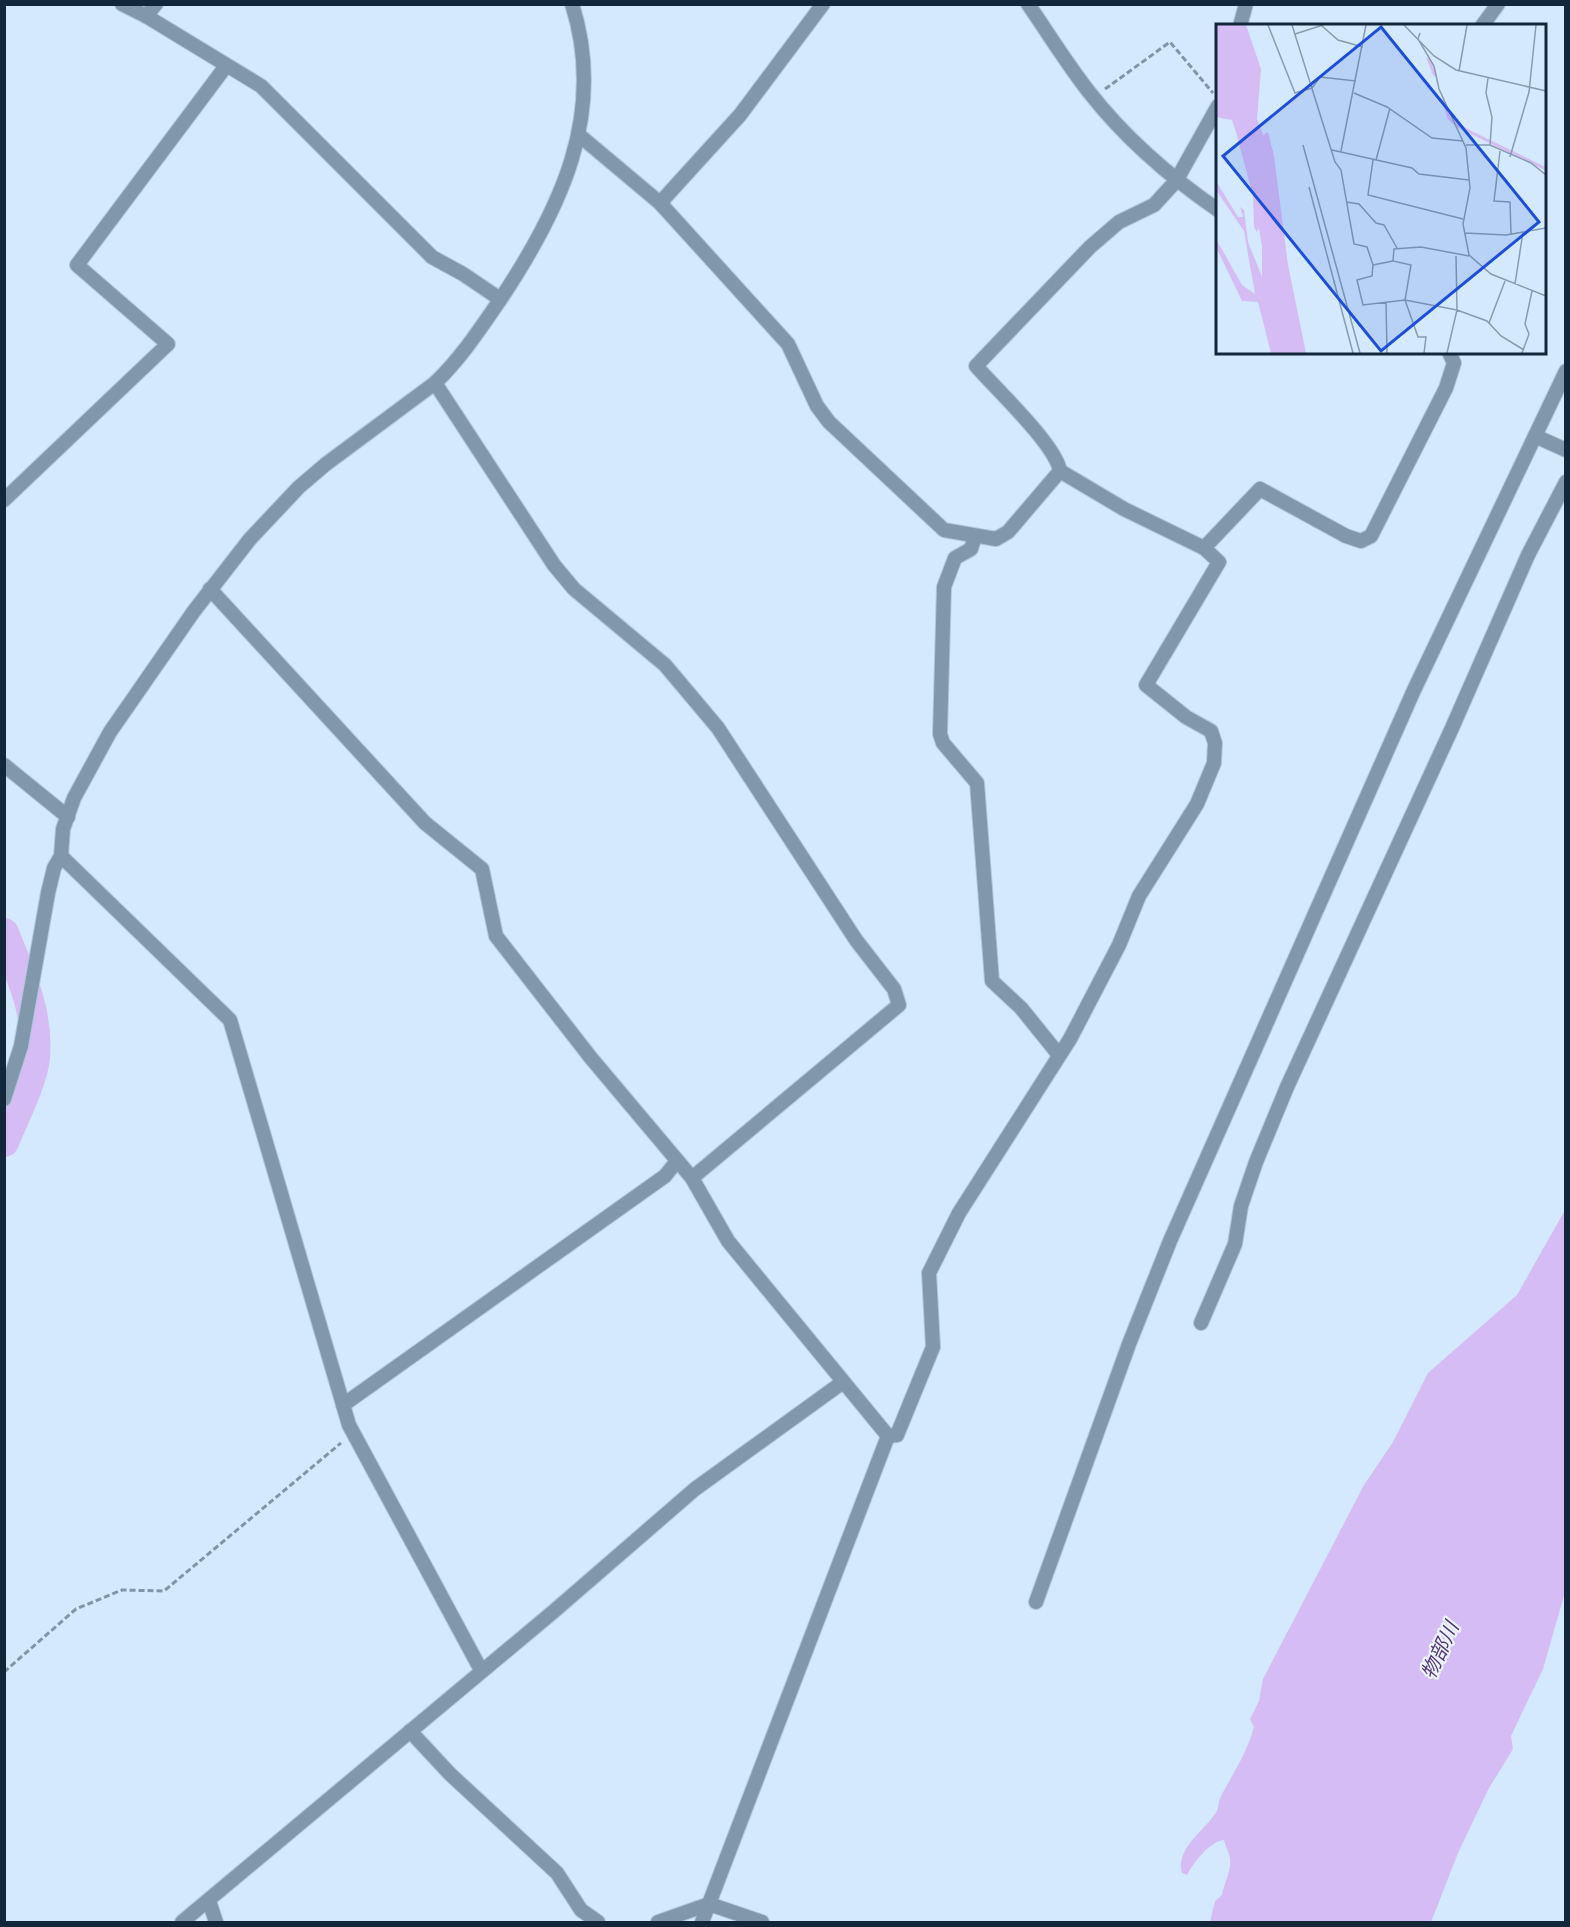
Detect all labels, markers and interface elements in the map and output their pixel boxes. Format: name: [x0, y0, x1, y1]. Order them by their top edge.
inset map: [1216, 24, 1546, 354]
water label: 物部川: [1415, 1616, 1463, 1682]

